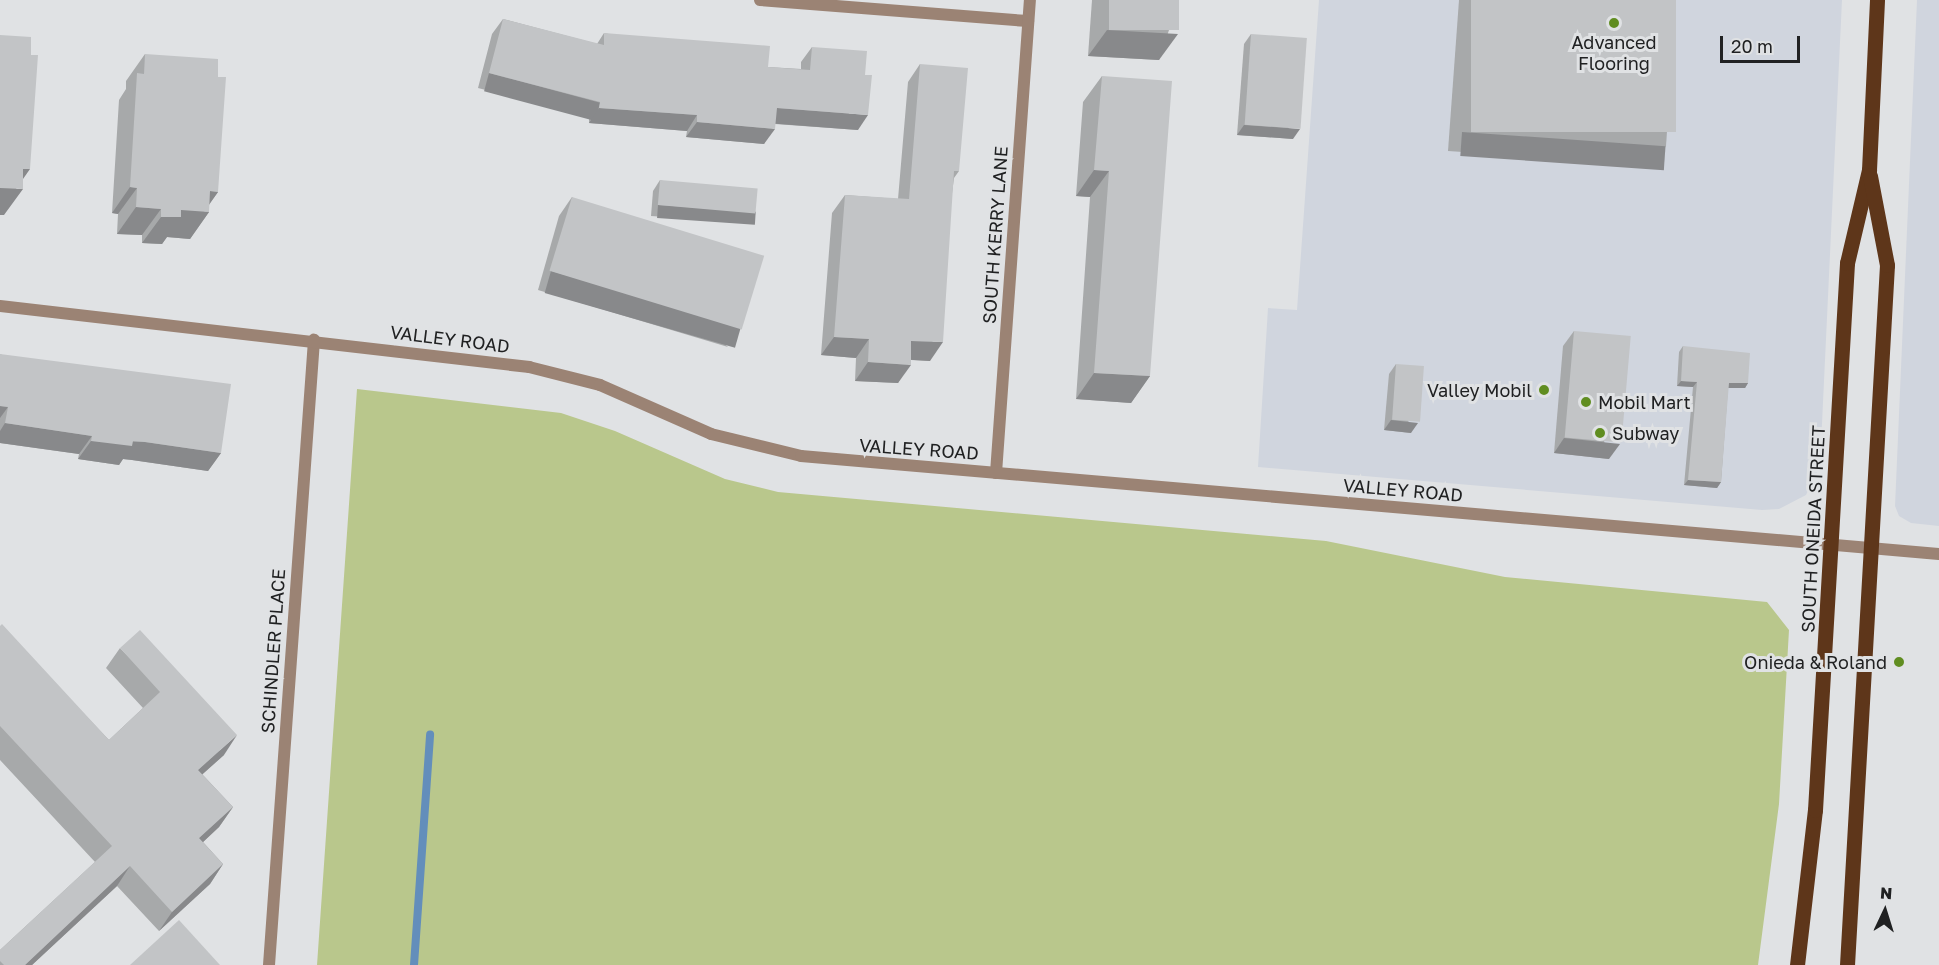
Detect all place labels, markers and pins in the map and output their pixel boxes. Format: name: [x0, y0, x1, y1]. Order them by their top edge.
marker: Advanced Flooring: [1607, 16, 1621, 30]
place label: Advanced Flooring: [1571, 32, 1657, 74]
place label: Valley Mobil: [1427, 379, 1532, 401]
marker: Valley Mobil: [1537, 383, 1551, 397]
place label: Mobil Mart: [1598, 391, 1691, 413]
marker: Mobil Mart: [1579, 395, 1593, 409]
place label: Subway: [1612, 422, 1679, 444]
marker: Subway: [1593, 426, 1607, 440]
place label: Onieda & Roland: [1744, 651, 1887, 673]
marker: Onieda & Roland: [1892, 655, 1906, 669]

